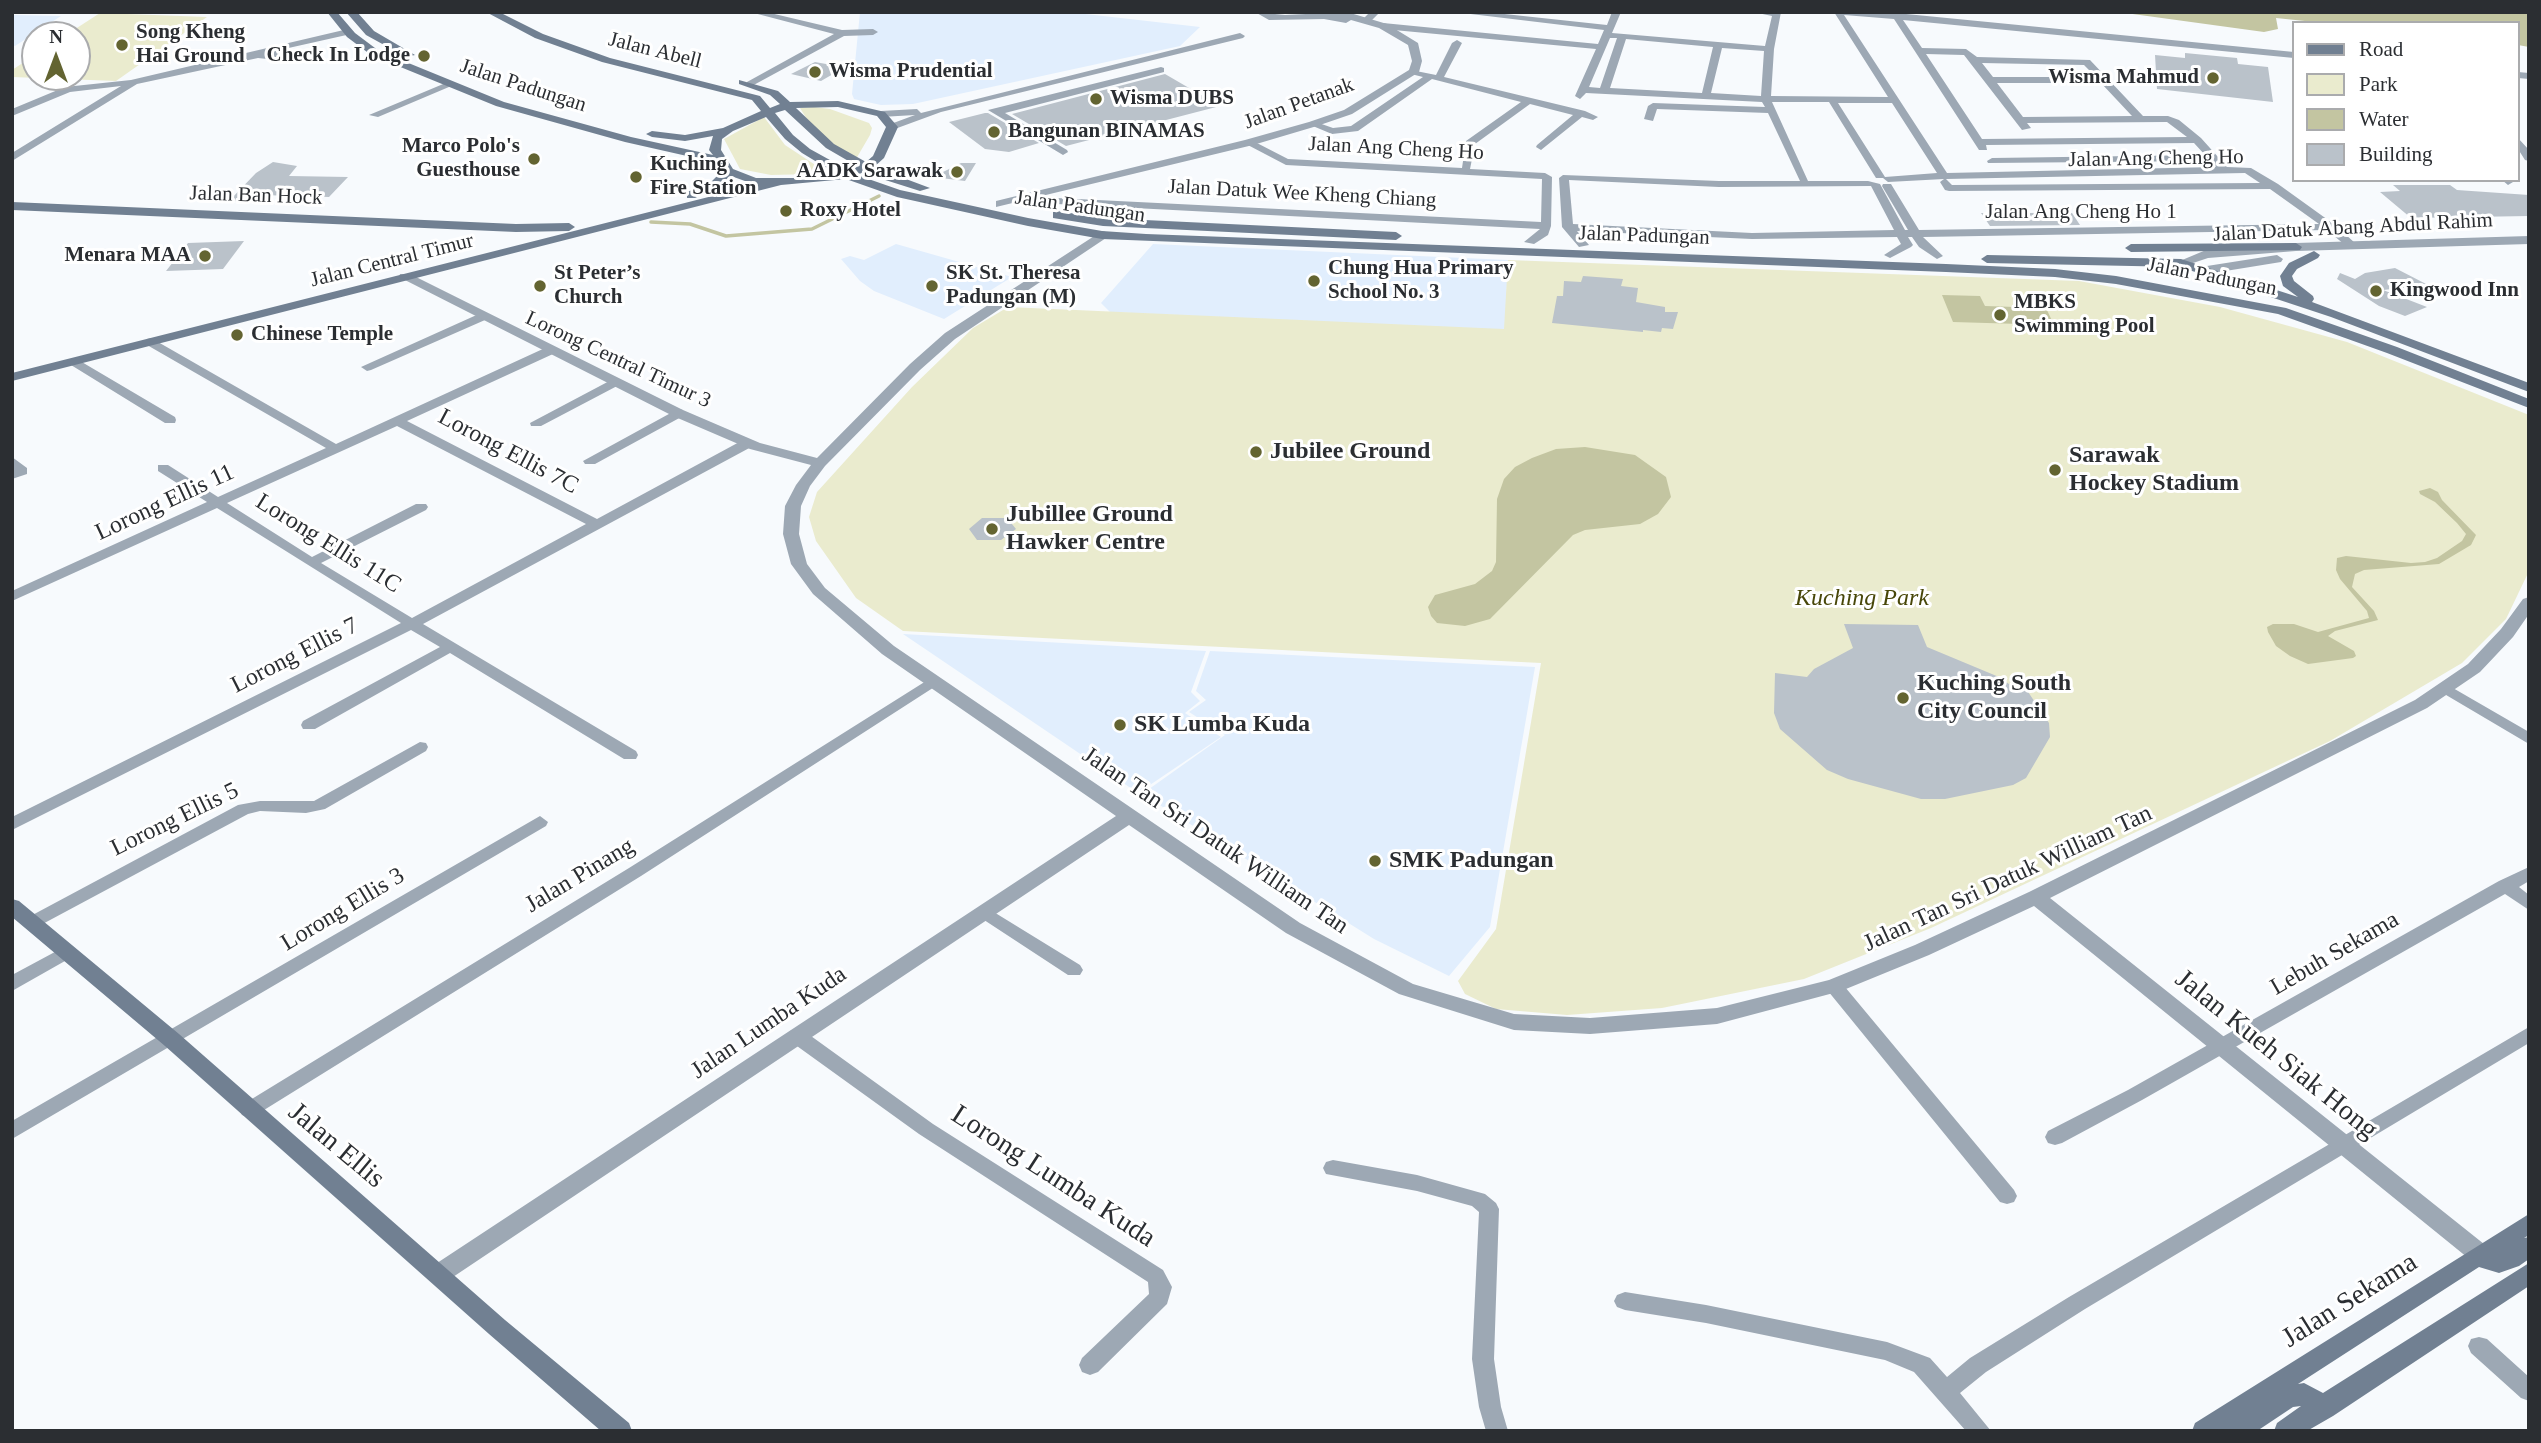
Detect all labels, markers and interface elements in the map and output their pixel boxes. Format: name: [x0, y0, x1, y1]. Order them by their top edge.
place label: Song Kheng Hai Ground: [136, 20, 245, 70]
north arrow: [21, 21, 91, 91]
legend: [2292, 21, 2520, 182]
text: N: [49, 26, 63, 47]
street label: Jalan Abell: [606, 27, 704, 75]
marker: Song Kheng Hai Ground: [114, 37, 130, 53]
text: Road: [2359, 37, 2403, 61]
place label: Check In Lodge: [266, 43, 410, 69]
marker: Check In Lodge: [416, 48, 432, 64]
street label: Jalan Padungan: [457, 54, 589, 118]
place label: Wisma Prudential: [829, 59, 993, 85]
marker: Wisma Prudential: [807, 64, 823, 80]
place label: Wisma Mahmud: [2048, 65, 2199, 91]
marker: Wisma Mahmud: [2205, 70, 2221, 86]
text: Park: [2359, 72, 2398, 96]
street label: Jalan Petanak: [1241, 73, 1357, 135]
place label: Wisma DUBS: [1110, 86, 1234, 112]
marker: Wisma DUBS: [1088, 91, 1104, 107]
text: Water: [2359, 107, 2409, 131]
place label: Bangunan BINAMAS: [1008, 119, 1205, 145]
marker: Bangunan BINAMAS: [986, 124, 1002, 140]
street label: Jalan Ang Cheng Ho: [1308, 132, 1484, 166]
place label: Marco Polo's Guesthouse: [402, 134, 520, 184]
text: Building: [2359, 142, 2433, 166]
street label: Jalan Ang Cheng Ho: [2068, 145, 2244, 173]
marker: Marco Polo's Guesthouse: [526, 151, 542, 167]
place label: Kuching Fire Station: [650, 152, 756, 202]
place label: AADK Sarawak: [797, 159, 943, 185]
marker: AADK Sarawak: [949, 164, 965, 180]
marker: Kuching Fire Station: [628, 169, 644, 185]
street label: Jalan Datuk Wee Kheng Chiang: [1167, 174, 1437, 214]
street label: Jalan Ban Hock: [189, 181, 323, 211]
street label: Jalan Padungan: [1013, 185, 1147, 229]
place label: Roxy Hotel: [800, 198, 901, 224]
street label: Jalan Ang Cheng Ho 1: [1985, 199, 2177, 225]
marker: Roxy Hotel: [778, 203, 794, 219]
street label: Jalan Datuk Abang Abdul Rahim: [2213, 208, 2493, 248]
street label: Jalan Padungan: [1578, 221, 1710, 251]
street label: Jalan Central Timur: [308, 229, 476, 293]
place label: Menara MAA: [64, 243, 191, 269]
marker: Menara MAA: [197, 248, 213, 264]
street label: Jalan Padungan: [2145, 252, 2279, 302]
place label: Chung Hua Primary School No. 3: [1328, 256, 1514, 306]
place label: St Peter’s Church: [554, 261, 640, 311]
place label: SK St. Theresa Padungan (M): [946, 261, 1080, 311]
marker: Chung Hua Primary School No. 3: [1306, 273, 1322, 289]
marker: St Peter’s Church: [532, 278, 548, 294]
marker: SK St. Theresa Padungan (M): [924, 278, 940, 294]
place label: Kingwood Inn: [2390, 278, 2519, 304]
marker: Kingwood Inn: [2368, 283, 2384, 299]
place label: MBKS Swimming Pool: [2014, 290, 2155, 340]
street label: Lorong Central Timur 3: [521, 306, 715, 414]
marker: MBKS Swimming Pool: [1992, 307, 2008, 323]
place label: Chinese Temple: [251, 322, 393, 348]
marker: Chinese Temple: [229, 327, 245, 343]
street label: Lorong Ellis 7C: [433, 403, 583, 501]
place label: Jubilee Ground: [1270, 438, 1430, 466]
place label: Sarawak Hockey Stadium: [2069, 442, 2239, 498]
marker: Jubilee Ground: [1248, 444, 1264, 460]
street label: Lorong Ellis 11: [91, 458, 239, 548]
marker: Sarawak Hockey Stadium: [2047, 462, 2063, 478]
street label: Lorong Ellis 11C: [250, 488, 406, 600]
place label: Jubillee Ground Hawker Centre: [1006, 501, 1173, 557]
marker: Jubillee Ground Hawker Centre: [984, 521, 1000, 537]
park label: Kuching Park: [1795, 585, 1929, 613]
street label: Lorong Ellis 7: [227, 612, 363, 700]
place label: Kuching South City Council: [1917, 670, 2071, 726]
marker: Kuching South City Council: [1895, 690, 1911, 706]
place label: SK Lumba Kuda: [1134, 711, 1310, 739]
marker: SK Lumba Kuda: [1112, 717, 1128, 733]
street label: Jalan Tan Sri Datuk William Tan: [1076, 741, 1354, 941]
street label: Lorong Ellis 5: [106, 777, 244, 863]
street label: Jalan Tan Sri Datuk William Tan: [1859, 799, 2157, 959]
street label: Jalan Pinang: [520, 832, 640, 920]
place label: SMK Padungan: [1389, 847, 1554, 875]
marker: SMK Padungan: [1367, 853, 1383, 869]
street label: Lorong Ellis 3: [276, 862, 410, 958]
street label: Lebuh Sekama: [2266, 906, 2404, 1002]
street label: Jalan Lumba Kuda: [686, 960, 852, 1086]
street label: Jalan Kueh Siak Hong: [2168, 963, 2384, 1147]
street label: Jalan Ellis: [281, 1096, 391, 1196]
street label: Lorong Lumba Kuda: [945, 1099, 1161, 1255]
street label: Jalan Sekama: [2276, 1246, 2424, 1356]

